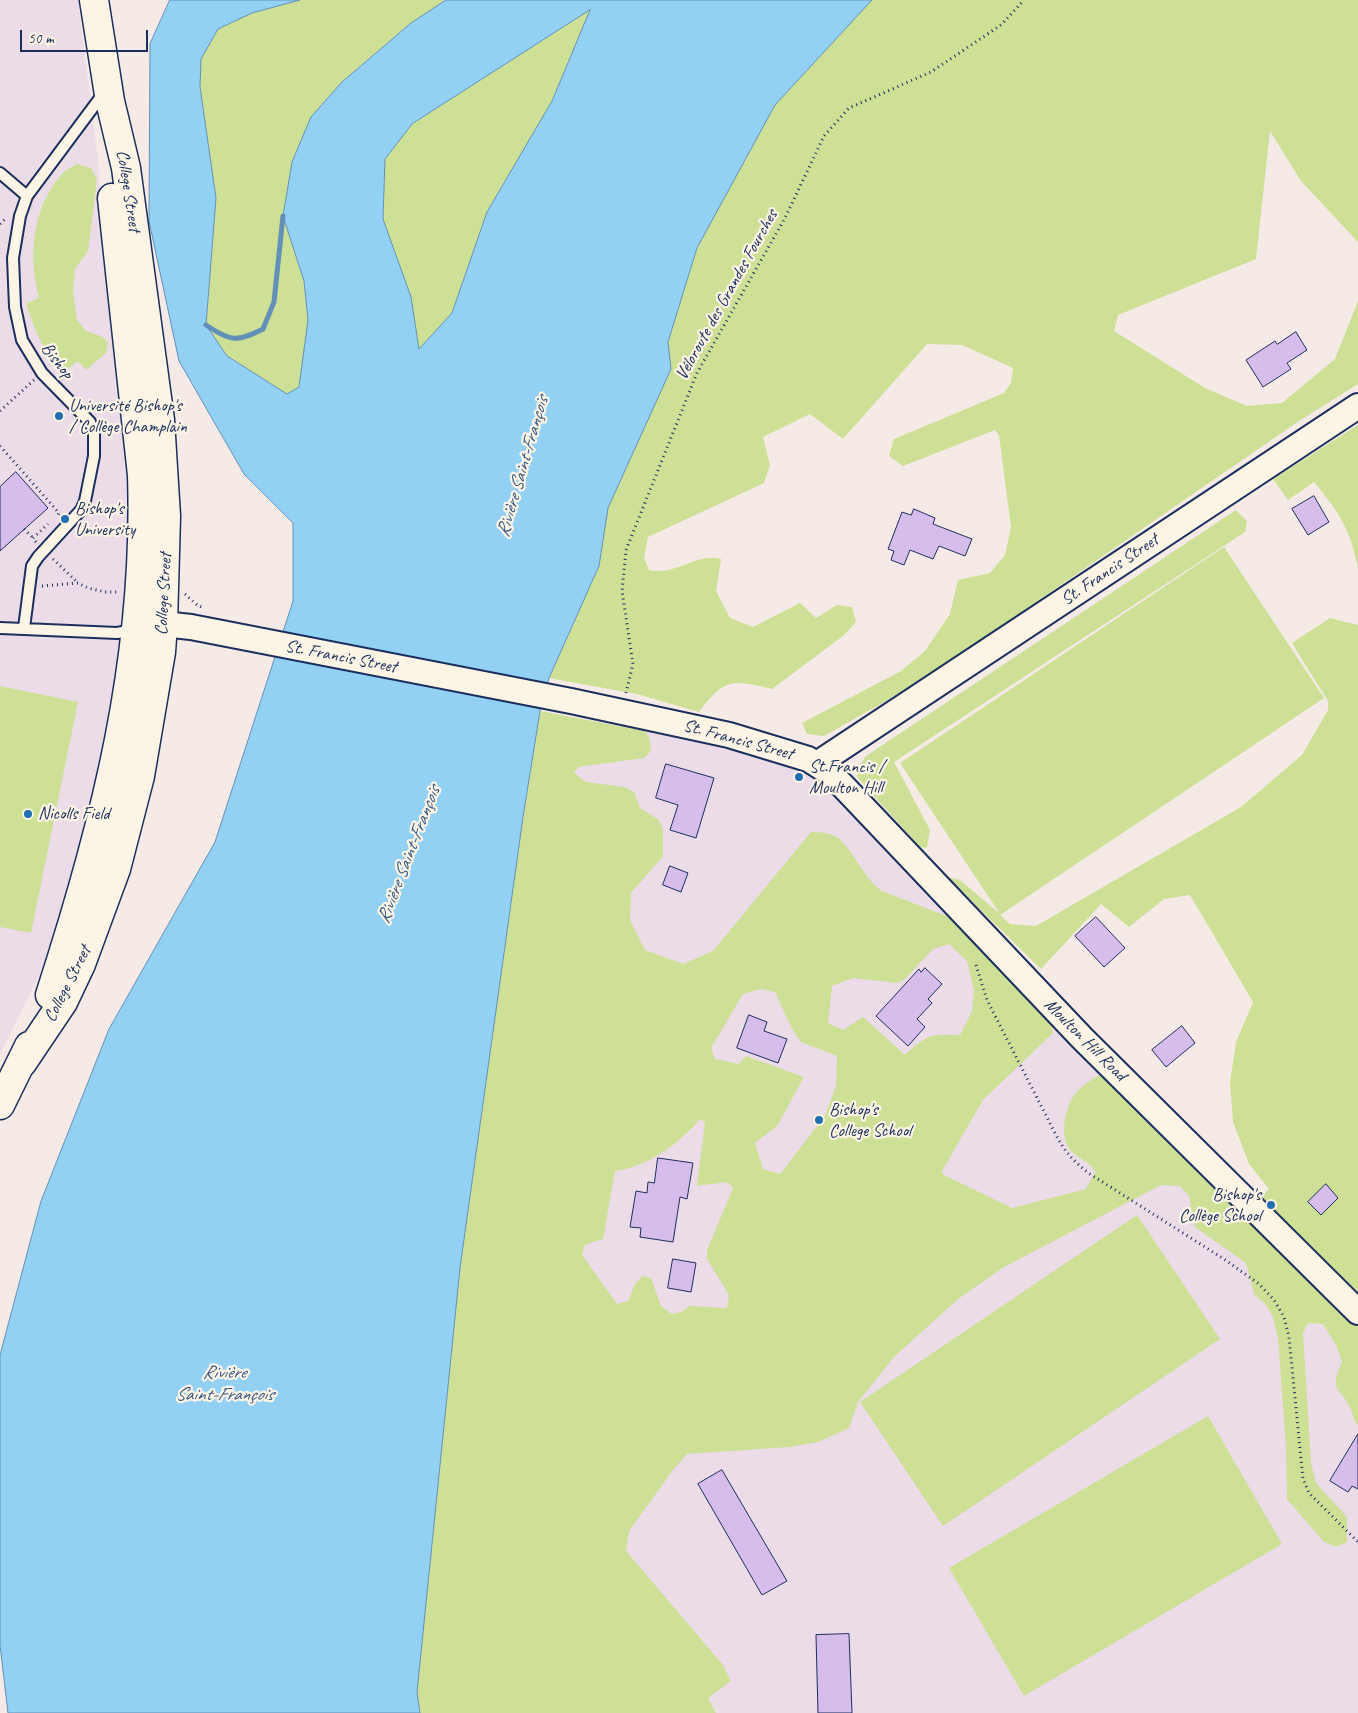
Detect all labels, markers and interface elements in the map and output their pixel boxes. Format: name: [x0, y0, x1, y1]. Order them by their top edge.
scale bar: [22, 20, 150, 52]
text: 50 m: [28, 29, 54, 48]
street label: College Street: [111, 149, 145, 233]
street label: Véloroute des Grandes Fourches: [671, 206, 783, 384]
street label: Bishop: [36, 338, 78, 384]
water label: Rivière Saint-François: [492, 394, 554, 540]
place label: Université Bishop's / Collège Champlain: [69, 395, 187, 438]
marker: Université Bishop's / Collège Champlain: [53, 410, 65, 422]
place label: Bishop's University: [75, 498, 135, 540]
marker: Bishop's University: [59, 513, 71, 525]
street label: St. Francis Street: [1057, 529, 1163, 611]
street label: College Street: [151, 552, 177, 636]
street label: St. Francis Street: [283, 636, 399, 678]
street label: St. Francis Street: [681, 715, 795, 765]
place label: St.Francis / Moulton Hill: [809, 756, 884, 799]
marker: St.Francis / Moulton Hill: [793, 771, 805, 783]
water label: Rivière Saint-François: [372, 783, 446, 927]
place label: Nicolls Field: [38, 803, 110, 825]
marker: Nicolls Field: [22, 808, 34, 820]
street label: College Street: [40, 942, 96, 1026]
street label: Moulton Hill Road: [1039, 994, 1131, 1086]
place label: Bishop's College School: [829, 1099, 911, 1142]
marker: Bishop's College School: [813, 1114, 825, 1126]
place label: Bishop's Collège School: [1179, 1184, 1261, 1226]
marker: Bishop's Collège School: [1265, 1199, 1277, 1211]
water label: Rivière Saint-François: [175, 1362, 273, 1406]

